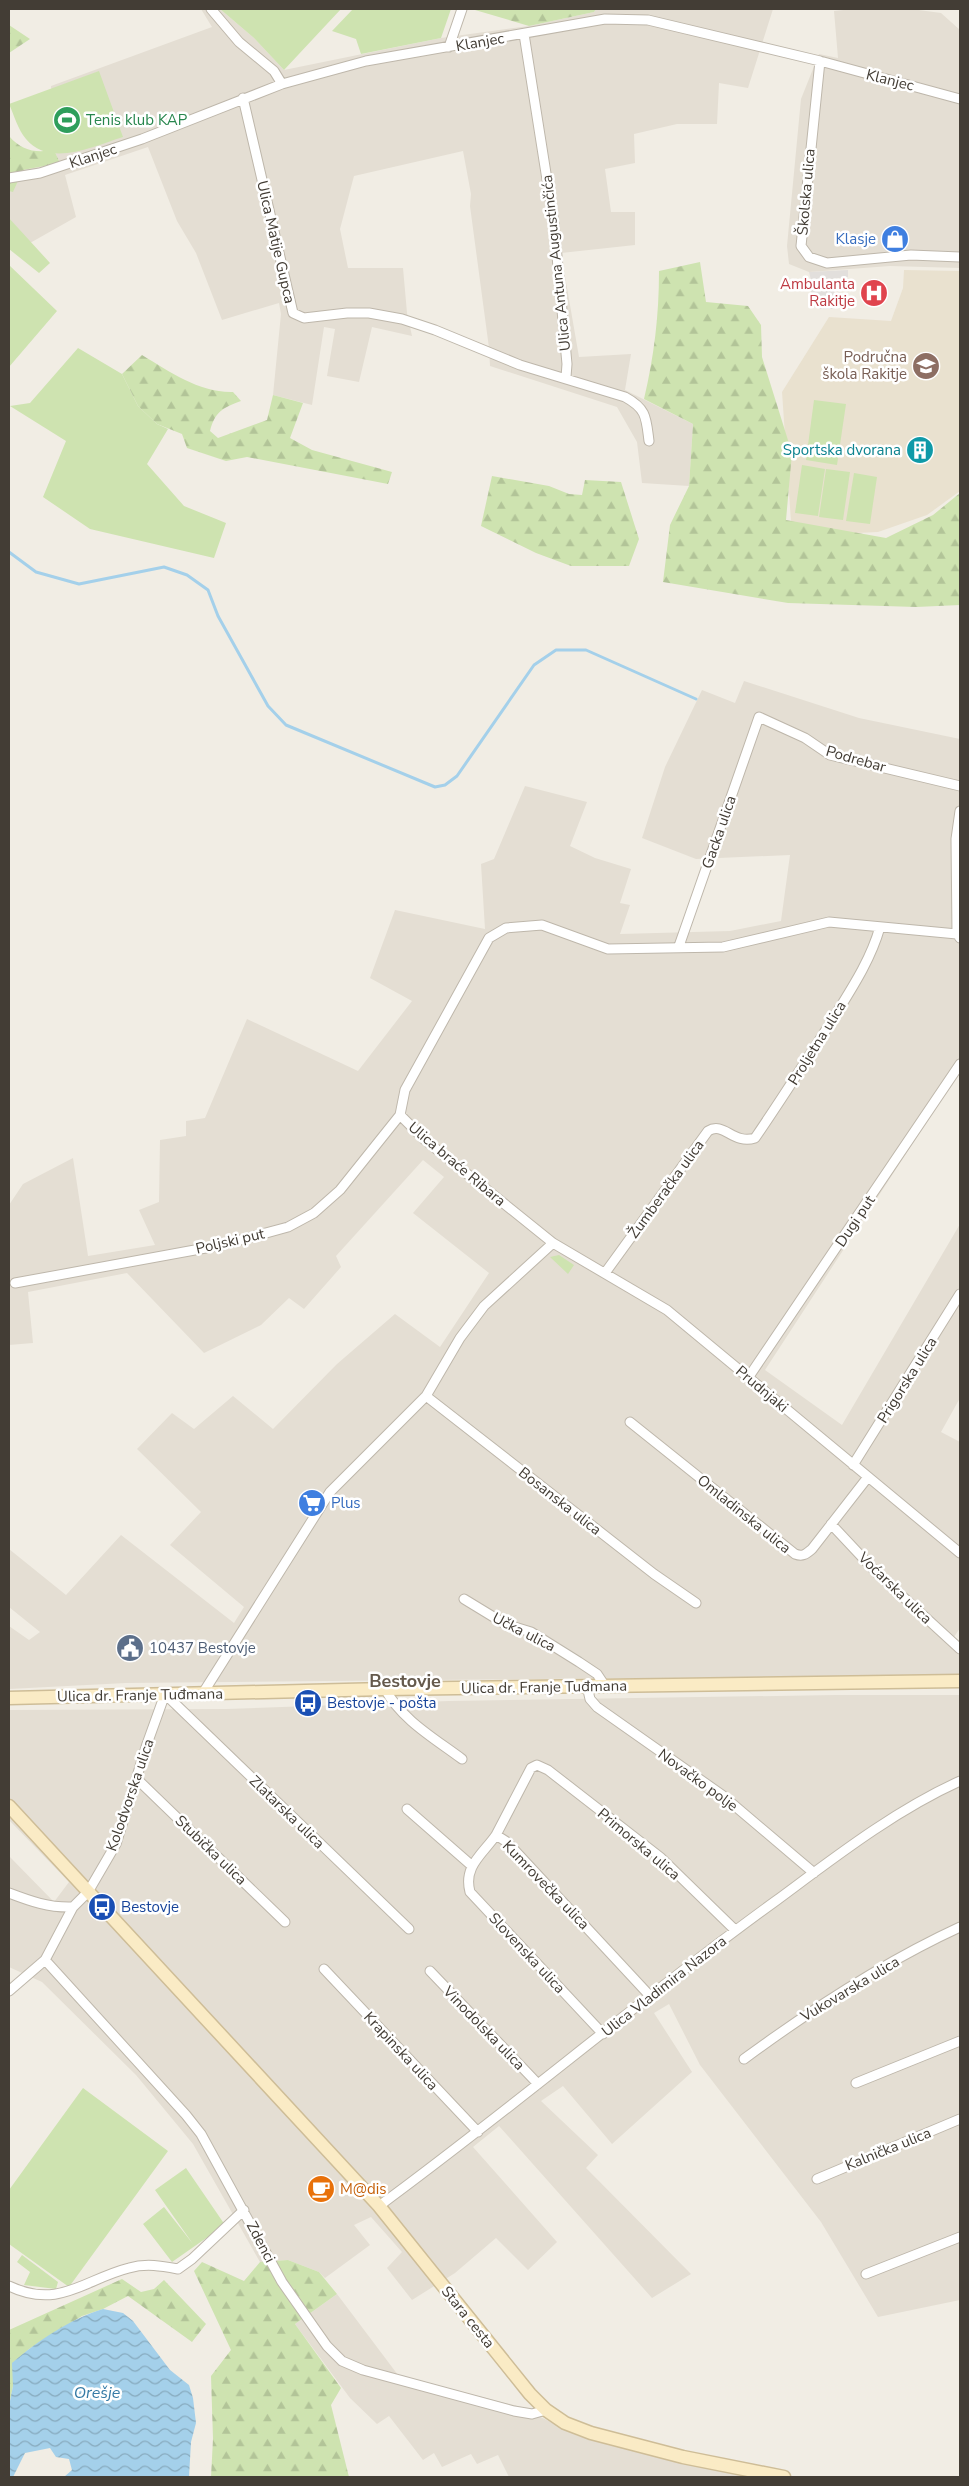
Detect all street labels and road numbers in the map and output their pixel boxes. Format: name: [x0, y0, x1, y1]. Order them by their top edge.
street label: Klanjec: [454, 28, 506, 56]
street label: Klanjec: [864, 64, 916, 96]
street label: Klanjec: [67, 139, 119, 173]
street label: Školska ulica: [791, 148, 820, 236]
street label: Ulica Antuna Augustinčića: [537, 174, 575, 352]
street label: Ulica Matije Gupca: [252, 179, 300, 305]
street label: Podrebar: [824, 741, 889, 777]
street label: Gacka ulica: [697, 793, 741, 871]
street label: Proljetna ulica: [783, 997, 851, 1089]
street label: Ulica braće Ribara: [404, 1117, 510, 1211]
street label: Žumberačka ulica: [623, 1136, 709, 1242]
street label: Dugi put: [830, 1191, 880, 1251]
street label: Poljski put: [194, 1223, 267, 1259]
street label: Prigorska ulica: [872, 1333, 942, 1427]
street label: Prudnjaki: [731, 1361, 793, 1417]
street label: Bosanska ulica: [515, 1462, 605, 1540]
street label: Omladinska ulica: [693, 1470, 795, 1558]
street label: Voćarska ulica: [853, 1547, 936, 1628]
street label: Učka ulica: [489, 1608, 559, 1656]
street label: Ulica dr. Franje Tuđmana: [461, 1676, 627, 1698]
street label: Ulica dr. Franje Tuđmana: [57, 1684, 223, 1706]
street label: Kolodvorska ulica: [101, 1736, 159, 1854]
street label: Novačko polje: [654, 1744, 742, 1816]
street label: Zlatarska ulica: [245, 1771, 329, 1853]
street label: Primorska ulica: [593, 1803, 685, 1885]
street label: Stubička ulica: [171, 1811, 251, 1889]
street label: Kumrovečka ulica: [498, 1836, 594, 1934]
street label: Slovenska ulica: [484, 1908, 570, 1998]
street label: Ulica Vladimira Nazora: [597, 1931, 731, 2041]
street label: Vukovarska ulica: [796, 1952, 903, 2027]
street label: Vinodolska ulica: [438, 1981, 529, 2074]
street label: Krapinska ulica: [359, 2007, 443, 2095]
street label: Kalnička ulica: [842, 2123, 934, 2175]
street label: Zdenci: [242, 2218, 280, 2266]
street label: Stara cesta: [437, 2282, 499, 2352]

